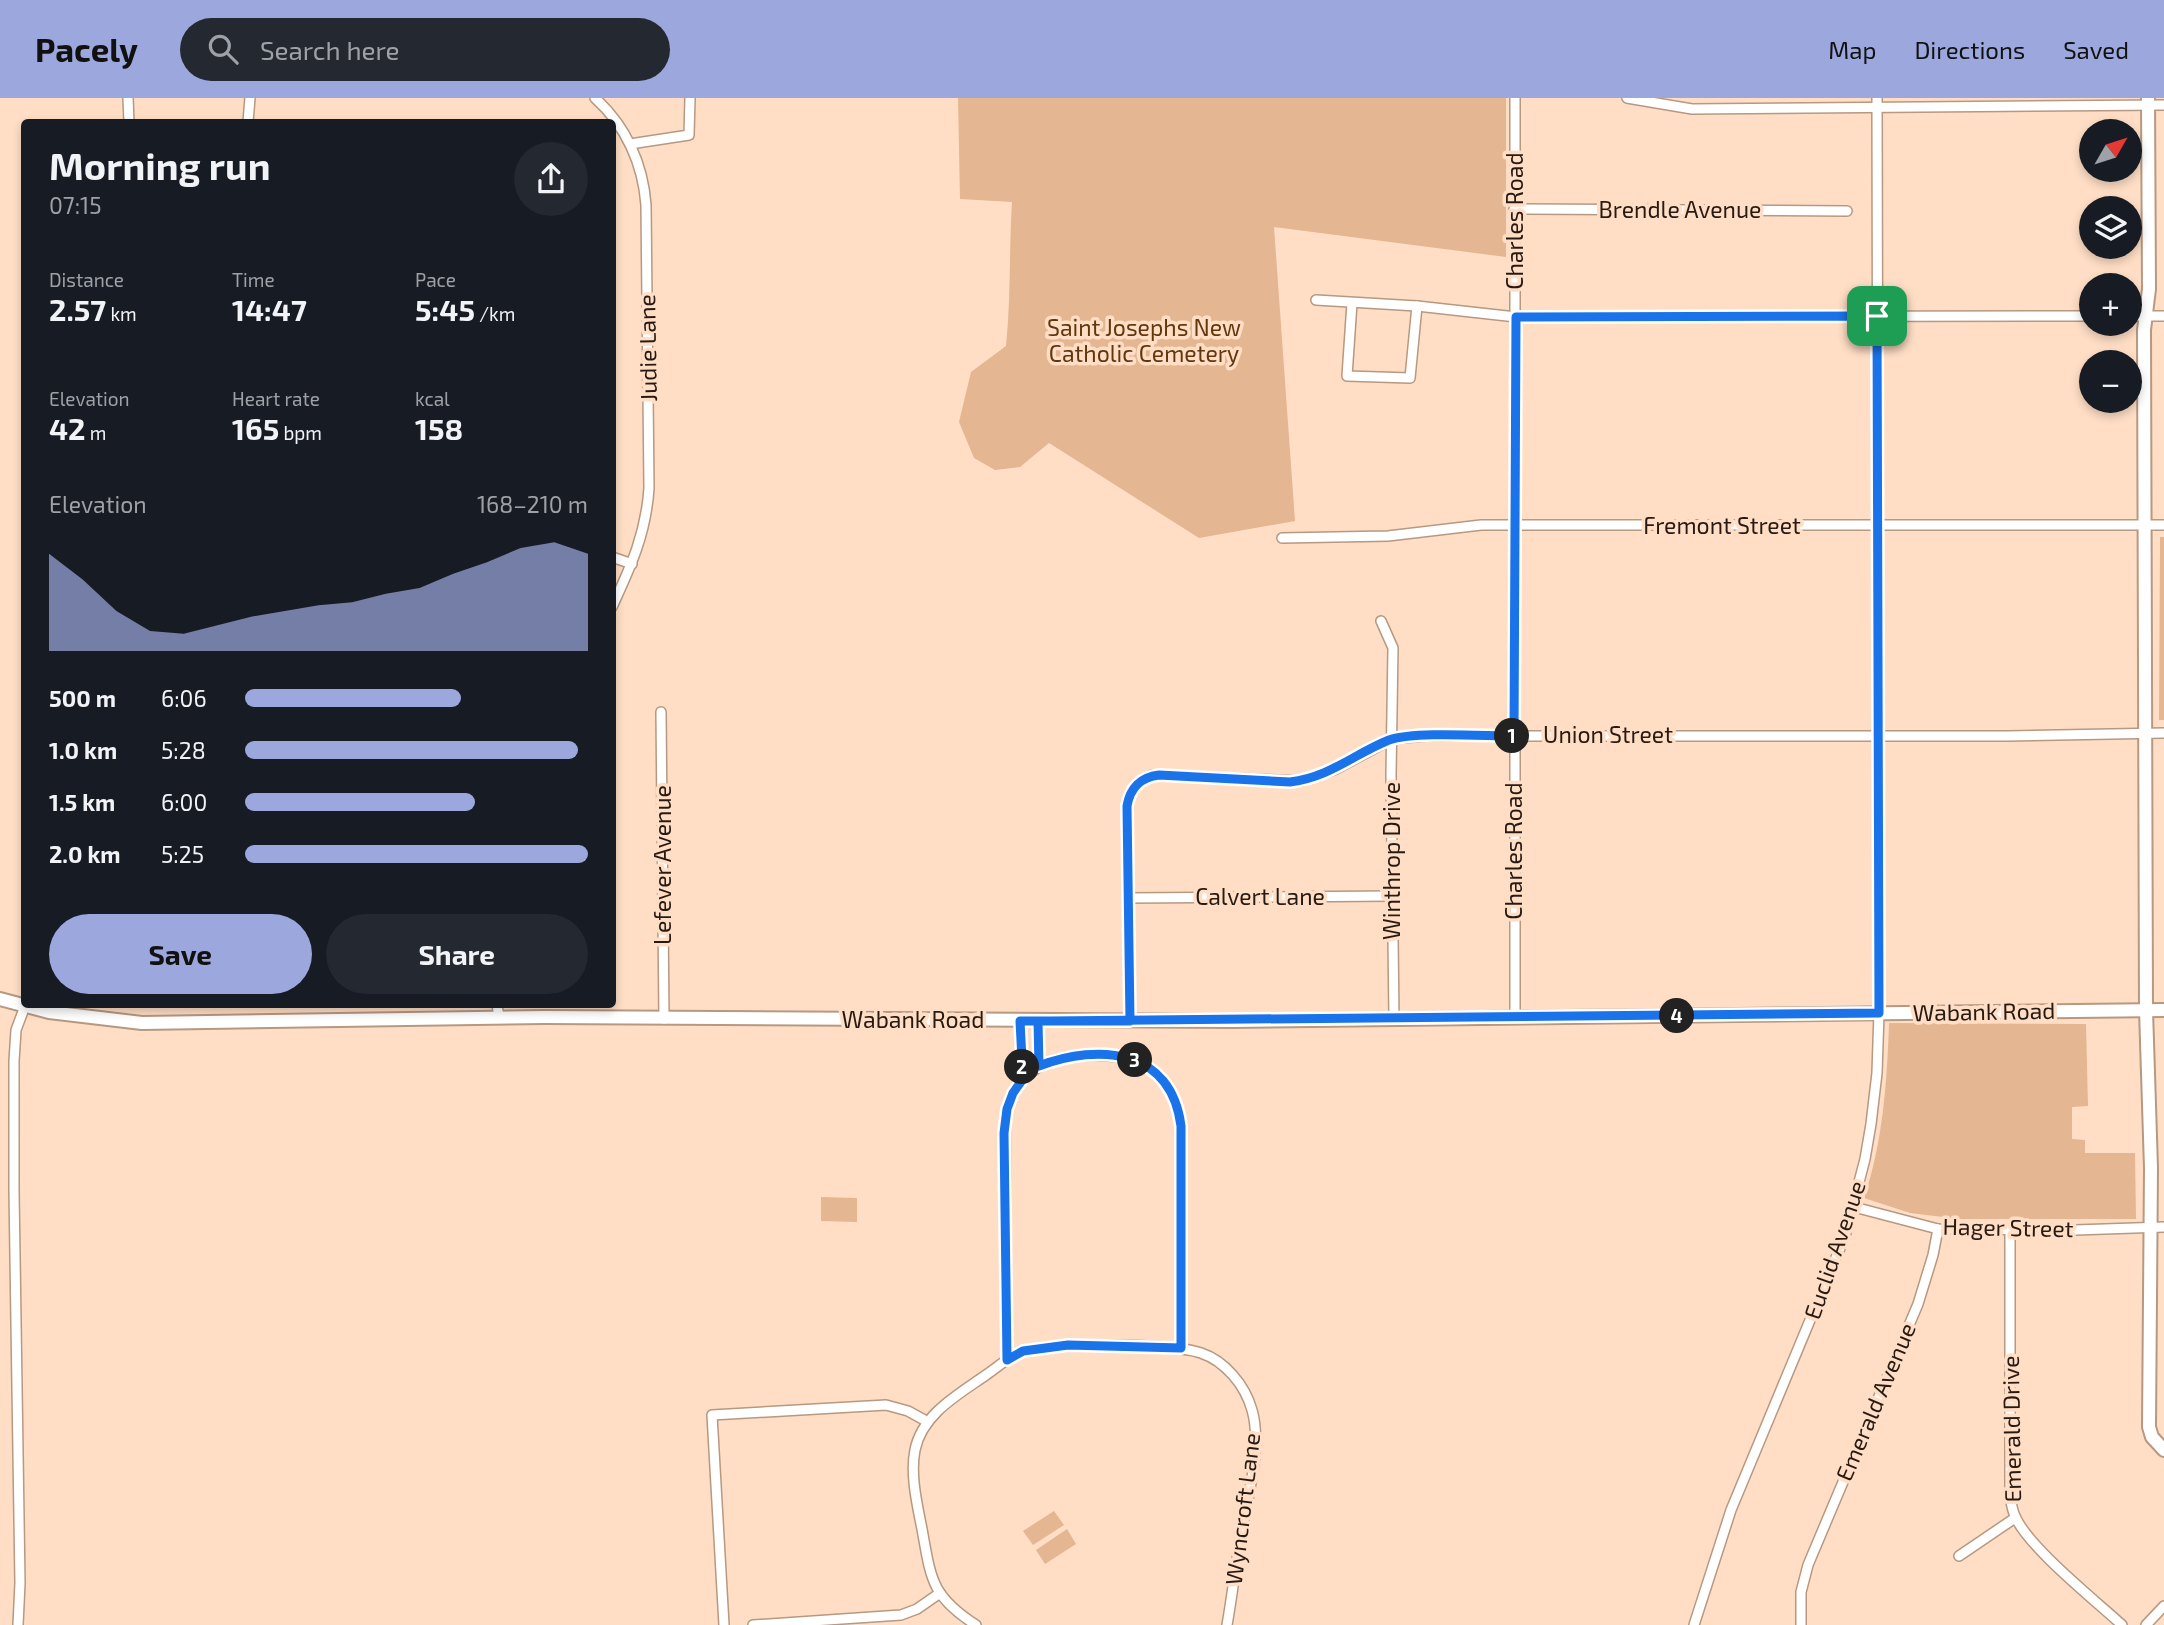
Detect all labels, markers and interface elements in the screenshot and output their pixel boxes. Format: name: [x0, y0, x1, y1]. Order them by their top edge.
search box: [180, 18, 670, 81]
text: Pacely: [35, 29, 138, 69]
icon: search: [204, 30, 242, 68]
text: Search here: [260, 34, 400, 65]
text: Map: [1828, 35, 1876, 64]
text: Directions: [1914, 35, 2025, 64]
text: Saved: [2063, 35, 2129, 64]
north arrow: [2079, 119, 2142, 182]
map controls: [2079, 119, 2142, 413]
text: Morning run: [49, 142, 270, 188]
button: share: [514, 142, 588, 216]
street label: Charles Road: [1500, 152, 1528, 290]
text: 07:15: [49, 191, 102, 219]
street label: Brendle Avenue: [1599, 195, 1761, 223]
button: layers: [2079, 196, 2142, 259]
text: Distance: [49, 268, 124, 291]
text: Time: [232, 268, 275, 291]
text: Pace: [415, 268, 456, 291]
button: +: [2079, 273, 2142, 336]
pin: [1847, 286, 1907, 346]
text: 2.57: [49, 291, 106, 327]
text: 14:47: [232, 291, 307, 327]
text: 5:45: [415, 291, 475, 327]
street label: Judie Lane: [632, 294, 662, 402]
icon: arrive: [1858, 297, 1896, 335]
text: km: [106, 302, 137, 325]
text: /km: [475, 302, 515, 325]
park label: Saint Josephs New Catholic Cemetery: [1047, 313, 1241, 367]
button: −: [2079, 350, 2142, 413]
text: Elevation: [49, 387, 130, 410]
text: Heart rate: [232, 387, 320, 410]
text: kcal: [415, 387, 450, 410]
text: 42: [49, 410, 86, 446]
text: 165: [232, 410, 279, 446]
text: 158: [415, 410, 463, 446]
text: m: [86, 421, 106, 444]
text: bpm: [279, 421, 322, 444]
text: Elevation: [49, 490, 147, 518]
text: 168–210 m: [477, 490, 588, 518]
street label: Fremont Street: [1643, 511, 1801, 539]
text: 500 m: [49, 684, 116, 712]
text: 6:06: [161, 684, 207, 712]
pin: 1: [1494, 718, 1530, 754]
street label: Union Street: [1543, 720, 1673, 748]
text: 1: [1507, 724, 1516, 747]
text: 1.0 km: [49, 736, 117, 764]
text: 5:28: [161, 736, 206, 764]
street label: Winthrop Drive: [1377, 782, 1405, 940]
street label: Charles Road: [1499, 782, 1527, 920]
street label: Lefever Avenue: [648, 785, 676, 945]
text: 1.5 km: [49, 788, 115, 816]
text: 6:00: [161, 788, 207, 816]
text: 2.0 km: [49, 840, 121, 868]
text: 5:25: [161, 840, 204, 868]
street label: Calvert Lane: [1195, 882, 1325, 910]
button: Save: [49, 914, 312, 994]
button: Share: [326, 914, 588, 994]
street label: Wabank Road: [1912, 996, 2056, 1026]
pin: 4: [1660, 998, 1694, 1034]
text: 4: [1670, 1004, 1683, 1027]
street label: Wabank Road: [842, 1005, 984, 1033]
pin: 3: [1118, 1042, 1152, 1077]
text: 3: [1129, 1048, 1140, 1071]
pin: 2: [1004, 1049, 1040, 1084]
text: 2: [1016, 1055, 1027, 1078]
street label: Euclid Avenue: [1797, 1177, 1871, 1323]
street label: Hager Street: [1942, 1212, 2074, 1242]
street label: Emerald Avenue: [1829, 1318, 1921, 1485]
street label: Emerald Drive: [1996, 1355, 2026, 1503]
street label: Wyncroft Lane: [1219, 1431, 1265, 1587]

